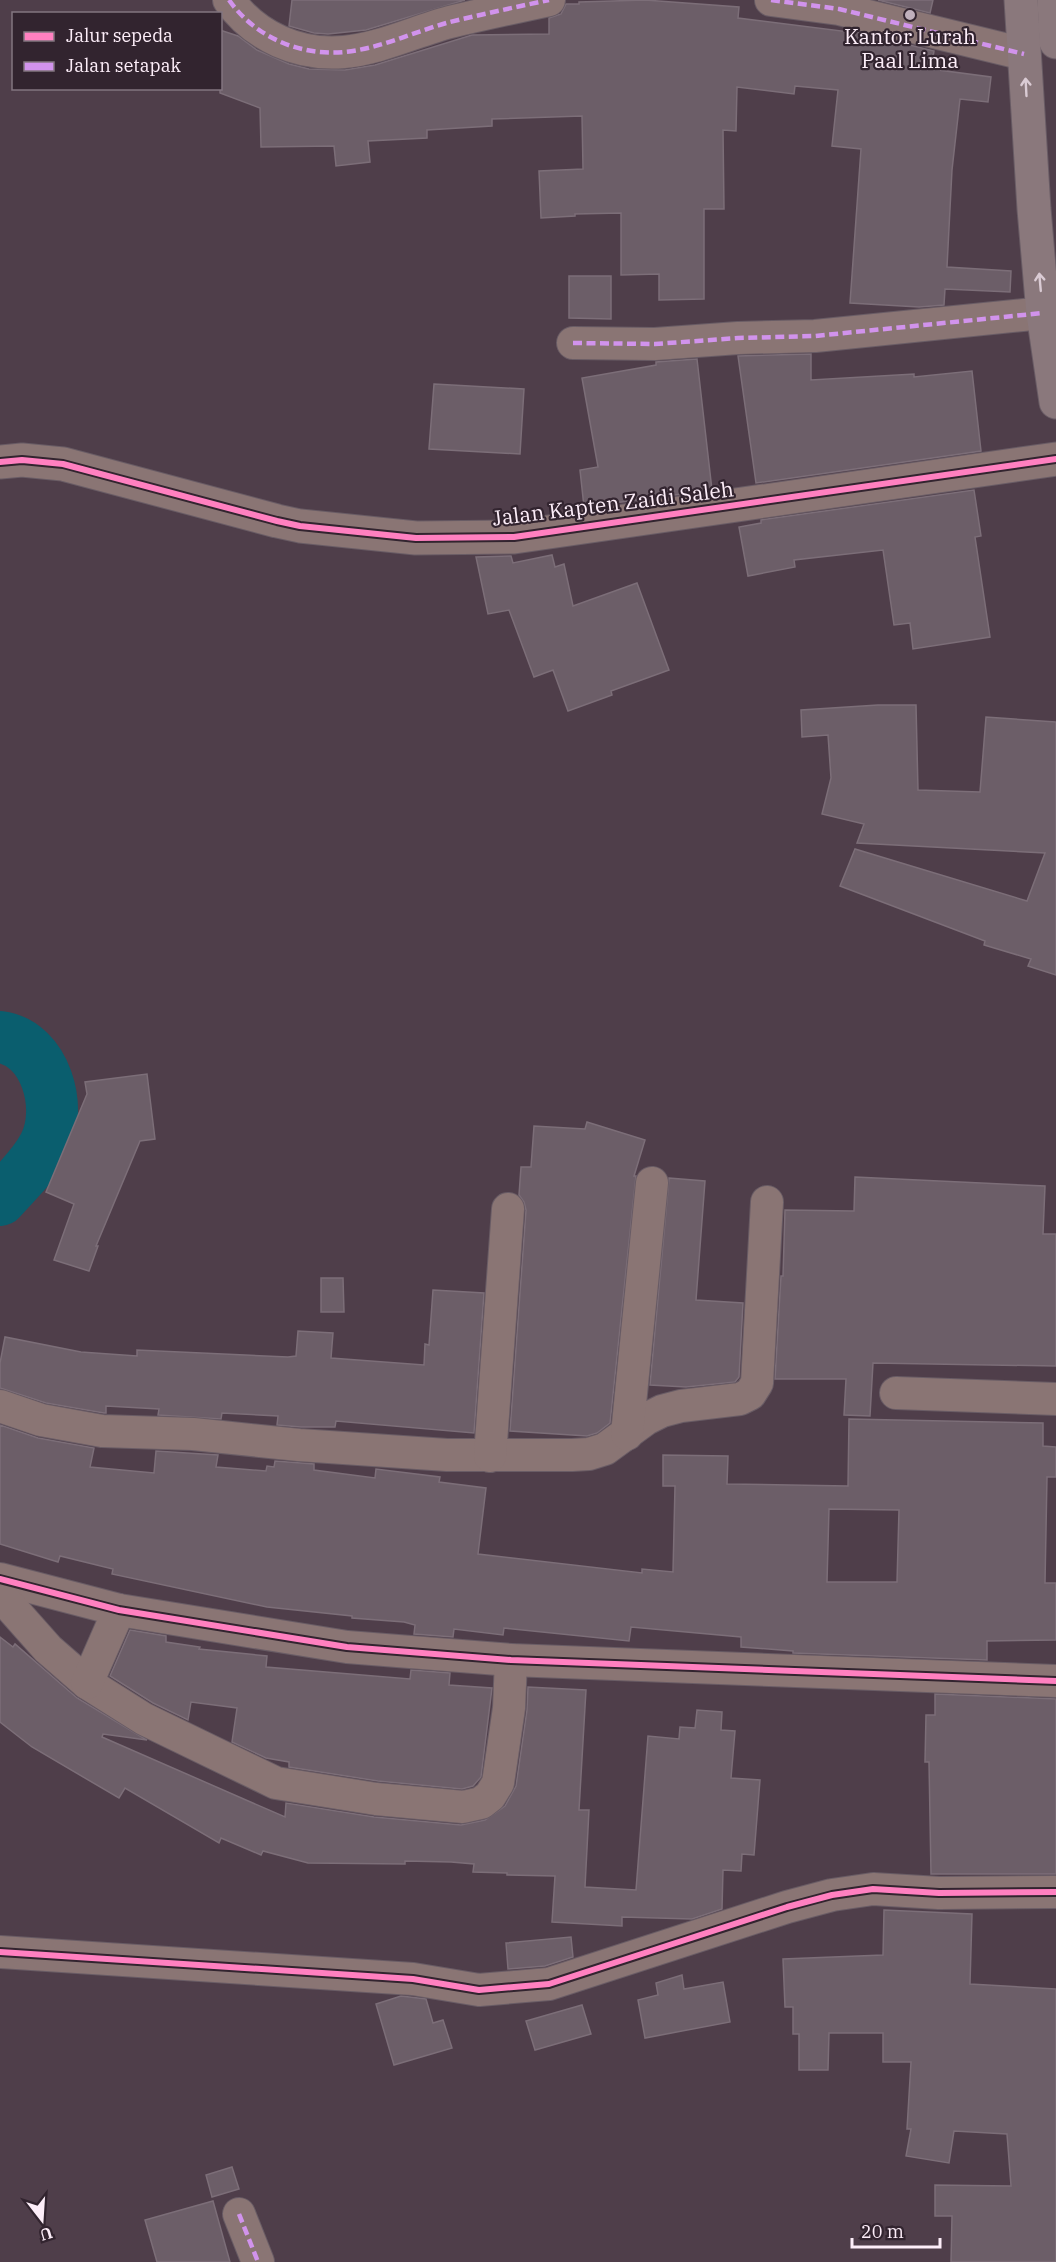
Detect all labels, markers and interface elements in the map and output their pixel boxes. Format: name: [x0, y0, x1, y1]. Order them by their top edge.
marker: Kantor Lurah Paal Lima: [903, 8, 917, 22]
legend: [12, 12, 222, 90]
place label: Kantor Lurah Paal Lima: [844, 22, 976, 74]
text: Jalur sepeda: [66, 24, 173, 47]
text: Jalan setapak: [66, 54, 182, 77]
one-way arrow: [1020, 78, 1031, 98]
one-way arrow: [1034, 272, 1045, 292]
street label: Jalan Kapten Zaidi Saleh: [491, 474, 735, 532]
north arrow: [12, 2190, 72, 2250]
scale bar: [852, 2211, 940, 2249]
text: 20 m: [861, 2220, 904, 2243]
text: U: [38, 2223, 55, 2246]

